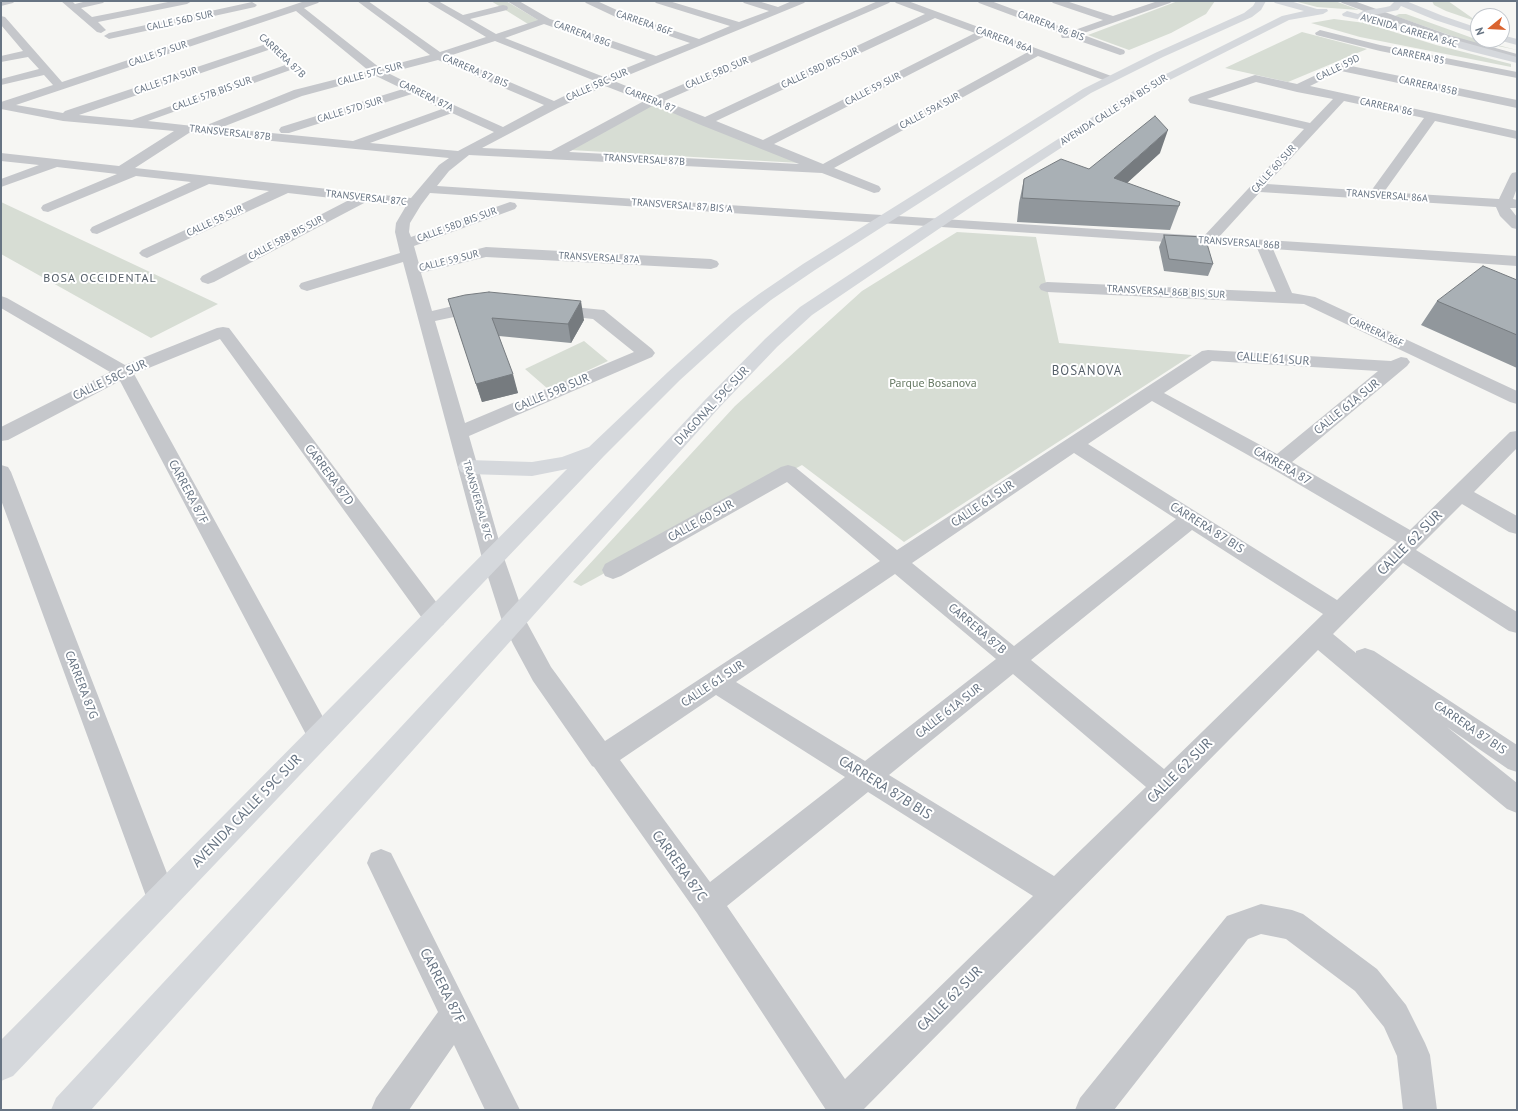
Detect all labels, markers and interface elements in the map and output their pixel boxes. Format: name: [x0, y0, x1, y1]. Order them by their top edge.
street label: CALLE 56D SUR: [146, 8, 214, 34]
street label: CARRERA 86F: [614, 8, 674, 38]
street label: CARRERA 86 BIS: [1016, 8, 1086, 44]
north arrow: [1470, 8, 1510, 48]
street label: AVENIDA CARRERA 84C: [1359, 11, 1459, 51]
street label: CARRERA 88G: [552, 18, 612, 50]
street label: CARRERA 86A: [974, 24, 1034, 56]
text: N: [1472, 26, 1487, 37]
street label: CARRERA 87B: [256, 31, 308, 81]
street label: CALLE 57 SUR: [127, 38, 189, 70]
street label: CALLE 58D BIS SUR: [779, 45, 861, 91]
street label: CARRERA 85: [1391, 45, 1445, 67]
street label: CARRERA 87 BIS: [440, 52, 510, 90]
street label: CALLE 59D: [1314, 52, 1362, 84]
street label: CALLE 58D SUR: [684, 54, 750, 92]
street label: CALLE 57C SUR: [336, 60, 404, 88]
street label: CALLE 57A SUR: [133, 65, 199, 97]
street label: CALLE 58C SUR: [564, 66, 630, 104]
street label: CALLE 59 SUR: [843, 70, 903, 108]
street label: AVENIDA CALLE 59A BIS SUR: [1058, 72, 1170, 148]
street label: CALLE 57B BIS SUR: [171, 74, 253, 114]
street label: CARRERA 85B: [1398, 74, 1458, 98]
street label: CARRERA 87A: [397, 78, 455, 114]
street label: CARRERA 87: [623, 84, 677, 116]
street label: CALLE 59A SUR: [898, 90, 962, 132]
street label: CALLE 57D SUR: [316, 94, 384, 126]
street label: CARRERA 86: [1359, 96, 1413, 118]
street label: TRANSVERSAL 87B: [189, 123, 271, 143]
street label: CALLE 60 SUR: [1249, 142, 1299, 196]
street label: TRANSVERSAL 87B: [603, 152, 685, 168]
street label: TRANSVERSAL 86A: [1346, 187, 1428, 205]
street label: TRANSVERSAL 87C: [325, 188, 407, 208]
street label: TRANSVERSAL 87 BIS A: [631, 196, 733, 216]
street label: CALLE 58 SUR: [185, 203, 245, 239]
street label: CALLE 58D BIS SUR: [415, 205, 499, 245]
street label: CALLE 58B BIS SUR: [246, 213, 326, 263]
street label: TRANSVERSAL 86B: [1198, 234, 1280, 252]
street label: CALLE 59 SUR: [418, 248, 480, 274]
street label: TRANSVERSAL 87A: [558, 250, 640, 266]
district label: BOSA OCCIDENTAL: [43, 272, 157, 286]
street label: TRANSVERSAL 86B BIS SUR: [1106, 283, 1226, 301]
street label: CARRERA 86F: [1347, 314, 1405, 350]
street label: CALLE 61 SUR: [1236, 349, 1310, 369]
street label: CALLE 58C SUR: [71, 357, 149, 403]
district label: BOSANOVA: [1052, 363, 1122, 379]
street label: DIAGONAL 59C SUR: [672, 364, 752, 448]
street label: CALLE 59B SUR: [512, 371, 592, 415]
street label: CALLE 61A SUR: [1311, 376, 1383, 438]
park label: Parque Bosanova: [889, 377, 977, 391]
street label: CARRERA 87D: [302, 442, 356, 508]
street label: CARRERA 87: [1251, 444, 1313, 488]
street label: CARRERA 87F: [165, 457, 211, 527]
street label: TRANSVERSAL 87C: [460, 459, 494, 541]
street label: CALLE 61 SUR: [949, 478, 1017, 530]
street label: CALLE 60 SUR: [665, 497, 737, 545]
street label: CARRERA 87 BIS: [1167, 500, 1247, 556]
street label: CALLE 62 SUR: [1374, 507, 1446, 579]
street label: CARRERA 87B: [945, 601, 1009, 657]
street label: CARRERA 87G: [61, 649, 101, 721]
street label: CALLE 61 SUR: [679, 658, 747, 710]
street label: CALLE 61A SUR: [913, 681, 985, 741]
street label: CARRERA 87 BIS: [1431, 698, 1509, 758]
street label: CALLE 62 SUR: [1144, 735, 1216, 807]
street label: AVENIDA CALLE 59C SUR: [189, 751, 305, 871]
street label: CARRERA 87B BIS: [835, 753, 935, 823]
street label: CARRERA 87C: [648, 828, 710, 904]
street label: CARRERA 87F: [416, 946, 468, 1026]
street label: CALLE 62 SUR: [914, 963, 986, 1035]

